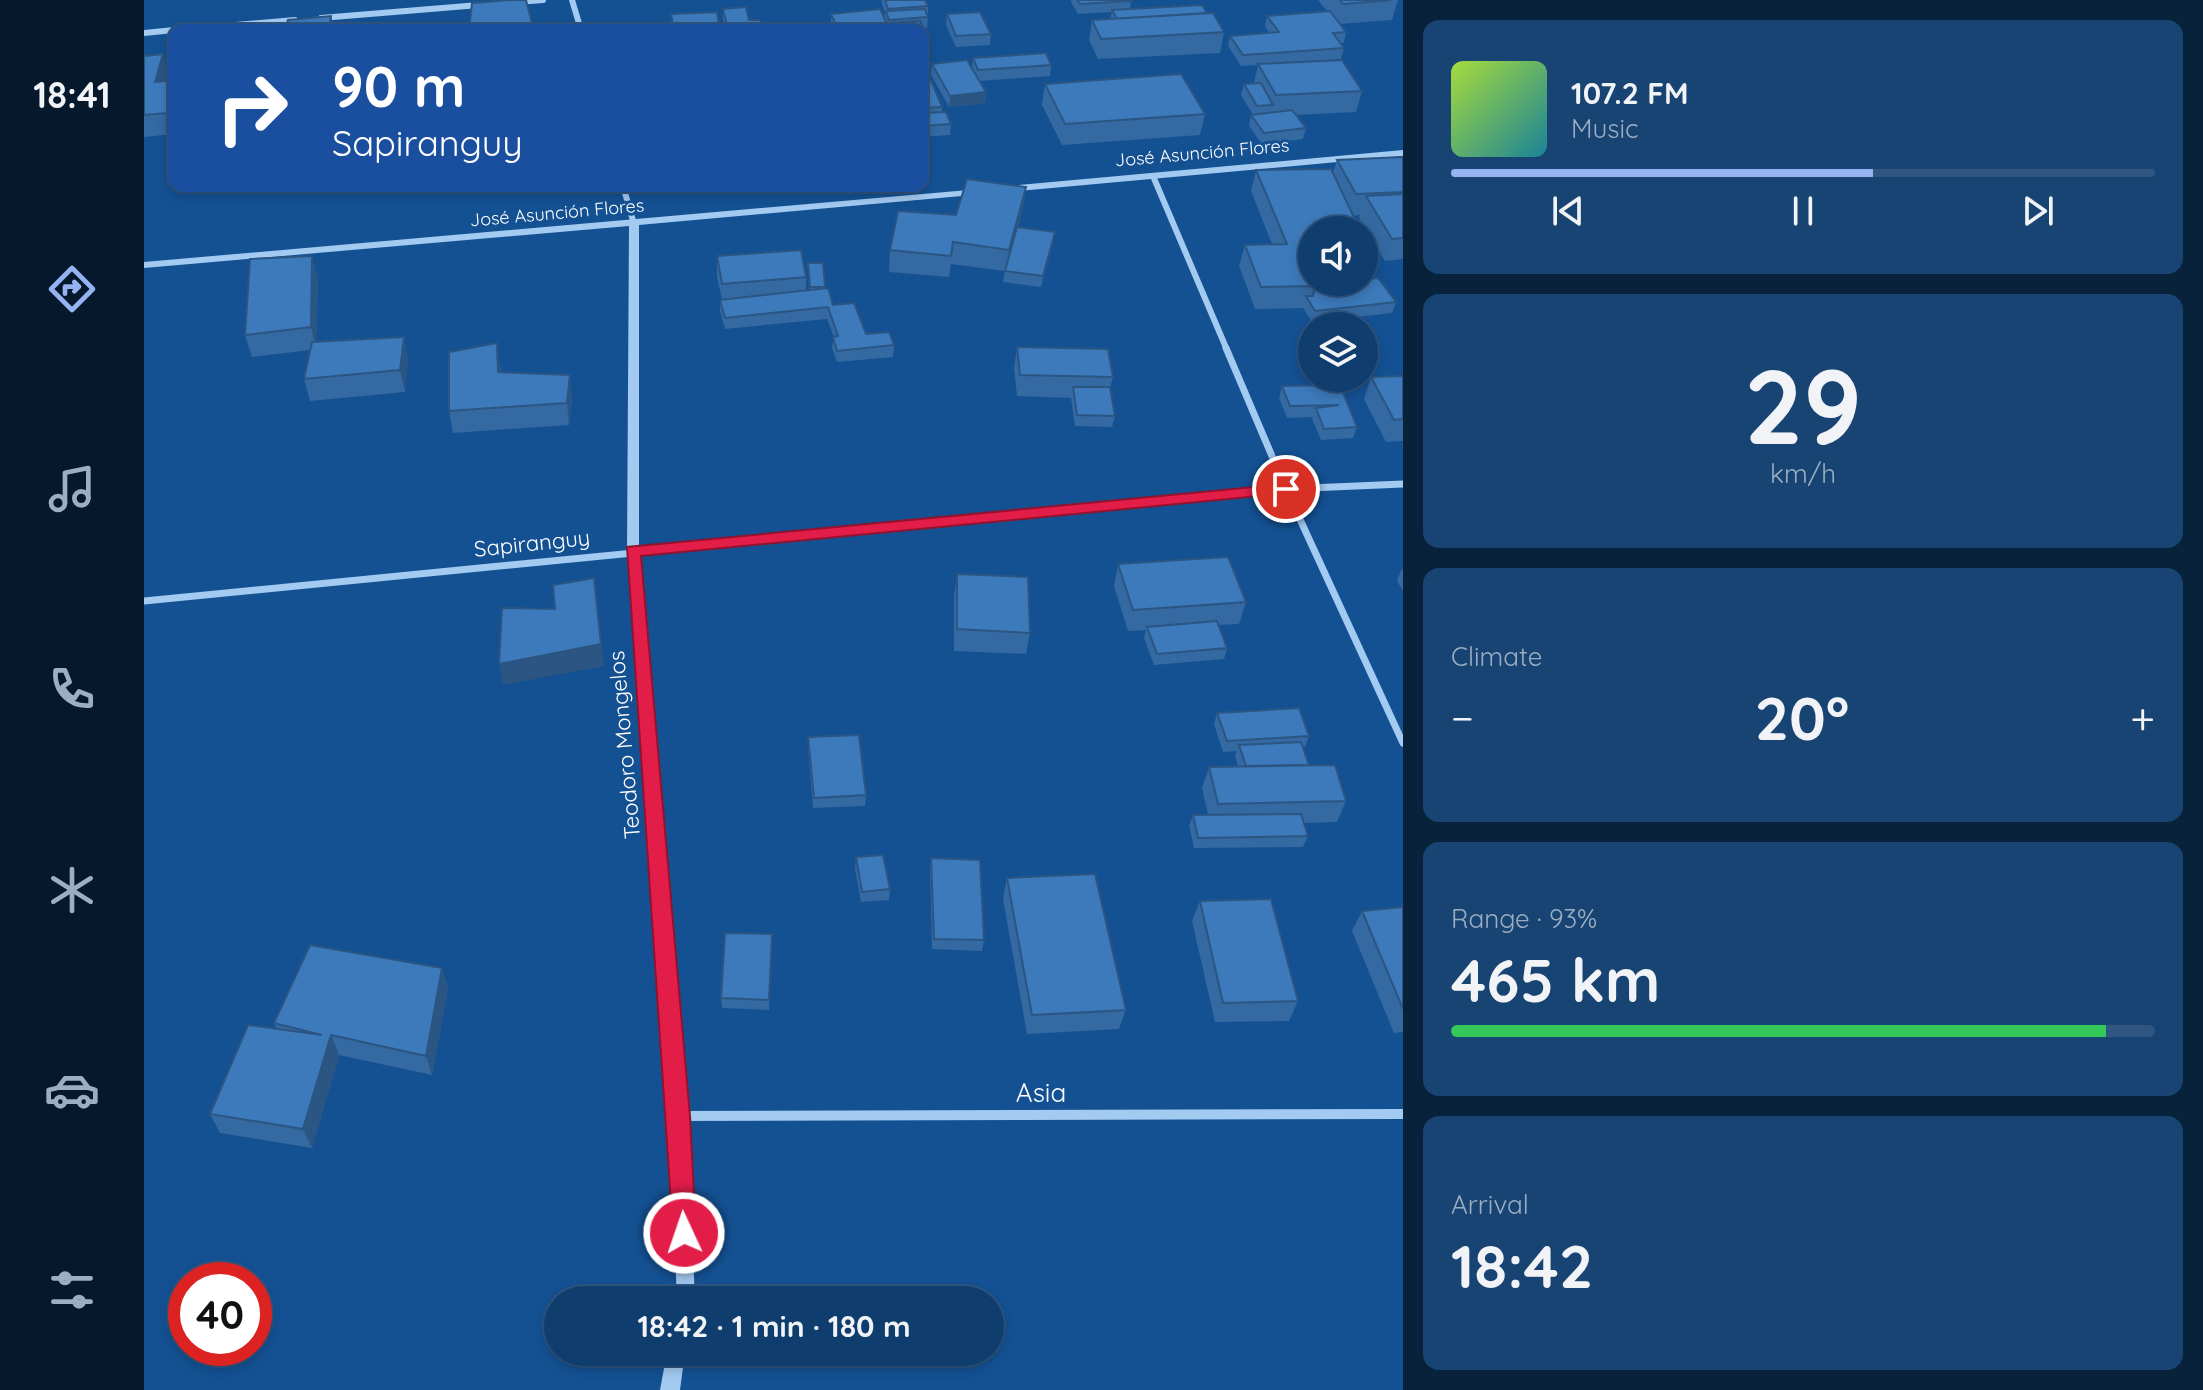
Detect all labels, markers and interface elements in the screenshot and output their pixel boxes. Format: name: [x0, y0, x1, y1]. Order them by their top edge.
text: 90 m: [332, 51, 466, 121]
icon: right: [200, 56, 304, 160]
text: 18:41: [33, 72, 111, 117]
text: 107.2 FM: [1571, 74, 1689, 112]
text: Music: [1571, 112, 1639, 145]
text: Sapiranguy: [332, 120, 523, 165]
street label: José Asunción Flores: [1114, 133, 1290, 172]
icon: previous: [1546, 189, 1590, 233]
icon: pause: [1781, 189, 1825, 233]
icon: next: [2016, 189, 2060, 233]
street label: José Asunción Flores: [469, 193, 645, 232]
map controls: [1298, 216, 1378, 392]
button: sound: [1298, 216, 1378, 296]
icon: directions: [44, 261, 100, 317]
button: layers: [1298, 312, 1378, 392]
text: 29: [1744, 340, 1862, 470]
pin: [1252, 455, 1320, 523]
text: km/h: [1770, 457, 1836, 490]
icon: music: [44, 461, 100, 517]
icon: arrive: [1264, 467, 1308, 511]
street label: Sapiranguy: [473, 523, 591, 563]
text: Climate: [1451, 640, 1542, 673]
street label: Teodoro Mongelos: [602, 650, 646, 840]
icon: phone: [44, 661, 100, 717]
text: 20°: [1755, 680, 1849, 755]
text: −: [1451, 690, 1474, 745]
text: +: [2130, 690, 2155, 745]
icon: climate: [44, 862, 100, 918]
text: Range · 93%: [1451, 902, 1597, 935]
text: 465 km: [1451, 942, 1660, 1017]
icon: car: [44, 1062, 100, 1118]
street label: Asia: [1016, 1076, 1066, 1109]
text: Arrival: [1451, 1188, 1529, 1221]
position arrow: [642, 1191, 726, 1275]
text: 18:42: [1451, 1228, 1593, 1303]
icon: filters: [44, 1262, 100, 1318]
speed limit sign: 40: [168, 1262, 272, 1366]
text: 18:42 · 1 min · 180 m: [637, 1307, 911, 1345]

